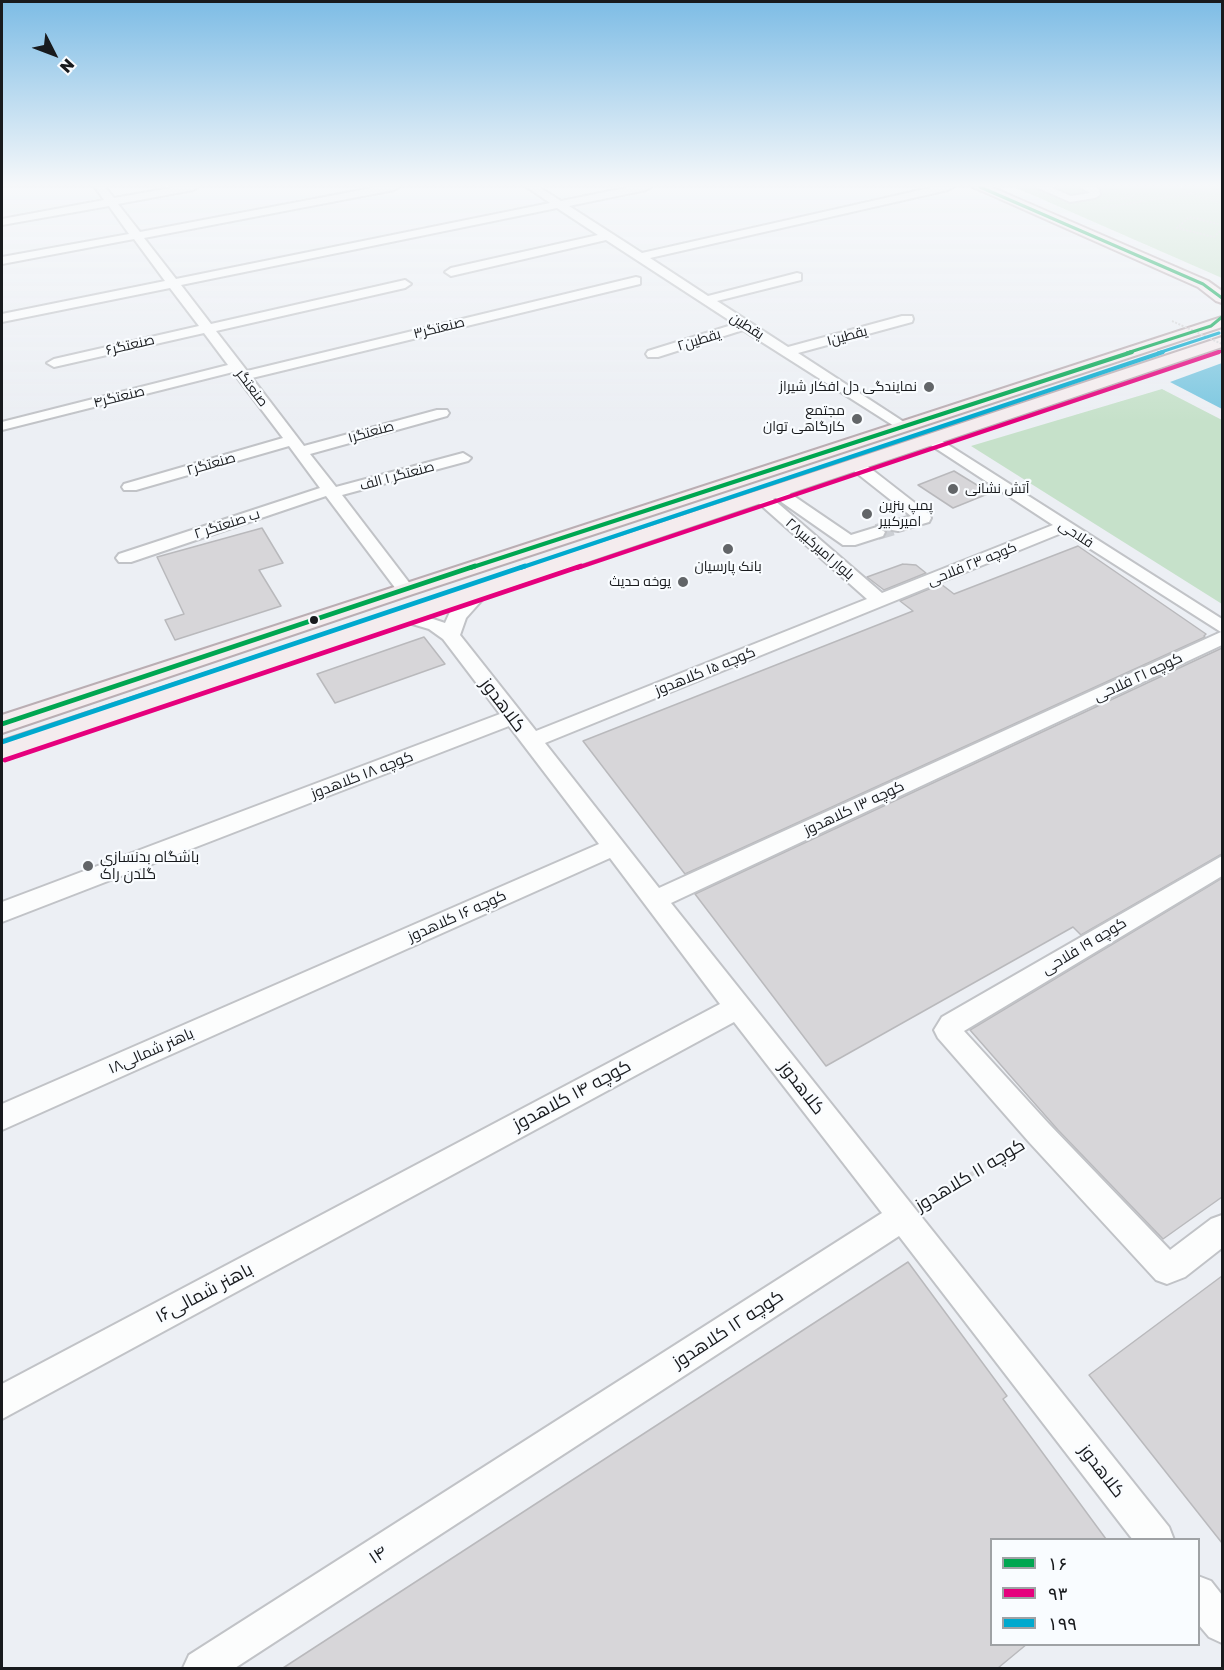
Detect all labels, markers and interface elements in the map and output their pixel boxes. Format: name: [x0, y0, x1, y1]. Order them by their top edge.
north arrow: [24, 24, 84, 84]
text: N: [56, 55, 79, 77]
street label: یقطین: [727, 309, 767, 343]
street label: صنعتگر۳: [412, 314, 466, 342]
street label: یقطین۱: [825, 323, 869, 349]
street label: یقطین۲: [675, 325, 723, 355]
street label: صنعتگر۶: [104, 331, 156, 359]
street label: صنعتگر: [232, 366, 272, 410]
place label: نمایندگی دل افکار شیراز: [779, 379, 917, 395]
marker: نمایندگی دل افکار شیراز: [922, 380, 936, 394]
street label: صنعتگر۴: [92, 383, 146, 411]
place label: مجتمع کارگاهی توان: [763, 403, 845, 436]
marker: مجتمع کارگاهی توان: [850, 412, 864, 426]
street label: صنعتگر۱: [346, 417, 396, 447]
street label: صنعتگر۲: [185, 449, 237, 479]
street label: صنعتگر ۱ الف: [358, 458, 436, 494]
place label: آتش نشانی: [965, 481, 1029, 497]
marker: آتش نشانی: [946, 482, 960, 496]
place label: پمپ بنزین امیرکبیر: [879, 498, 933, 530]
street label: ۲ ب صنعتگر: [192, 505, 262, 543]
marker: پمپ بنزین امیرکبیر: [860, 507, 874, 521]
street label: ۲۸بلوار امیرکبیر: [782, 515, 858, 583]
street label: فلاحی: [1055, 517, 1097, 551]
street label: کوچه ۲۳ فلاحی: [925, 538, 1019, 590]
marker: بانک پارسیان: [721, 542, 735, 556]
place label: بانک پارسیان: [694, 559, 762, 575]
place label: یوخه حدیث: [609, 574, 671, 590]
marker: یوخه حدیث: [676, 575, 690, 589]
unlabelled marker: [308, 614, 320, 626]
street label: کوچه ۱۵ کلاهدوز: [652, 643, 758, 699]
street label: کوچه ۲۱ فلاحی: [1091, 649, 1185, 705]
street label: کلاهدوز: [476, 674, 530, 736]
street label: کوچه ۱۸ کلاهدوز: [308, 747, 416, 803]
street label: کوچه ۱۳ کلاهدوز: [801, 777, 907, 839]
place label: باشگاه بدنسازی گلدن راک: [100, 848, 199, 883]
marker: باشگاه بدنسازی گلدن راک: [81, 859, 95, 873]
street label: کوچه ۱۶ کلاهدوز: [405, 886, 509, 946]
street label: کوچه ۱۹ فلاحی: [1038, 914, 1130, 978]
street label: باهنر شمالی۱۸: [106, 1024, 196, 1078]
street label: کوچه ۱۴ کلاهدوز: [509, 1055, 635, 1135]
street label: کلاهدوز: [774, 1057, 830, 1119]
street label: کوچه ۱۱ کلاهدوز: [911, 1134, 1029, 1216]
street label: باهنر شمالی۱۶: [152, 1258, 256, 1328]
street label: کوچه ۱۲ کلاهدوز: [668, 1285, 788, 1373]
street label: کلاهدوز: [1074, 1440, 1130, 1502]
legend: [990, 1538, 1200, 1646]
street label: ۱۴: [365, 1541, 391, 1569]
text: ۱۶: [1048, 1552, 1067, 1574]
text: ۹۳: [1048, 1582, 1067, 1604]
text: ۱۹۹: [1048, 1612, 1077, 1634]

